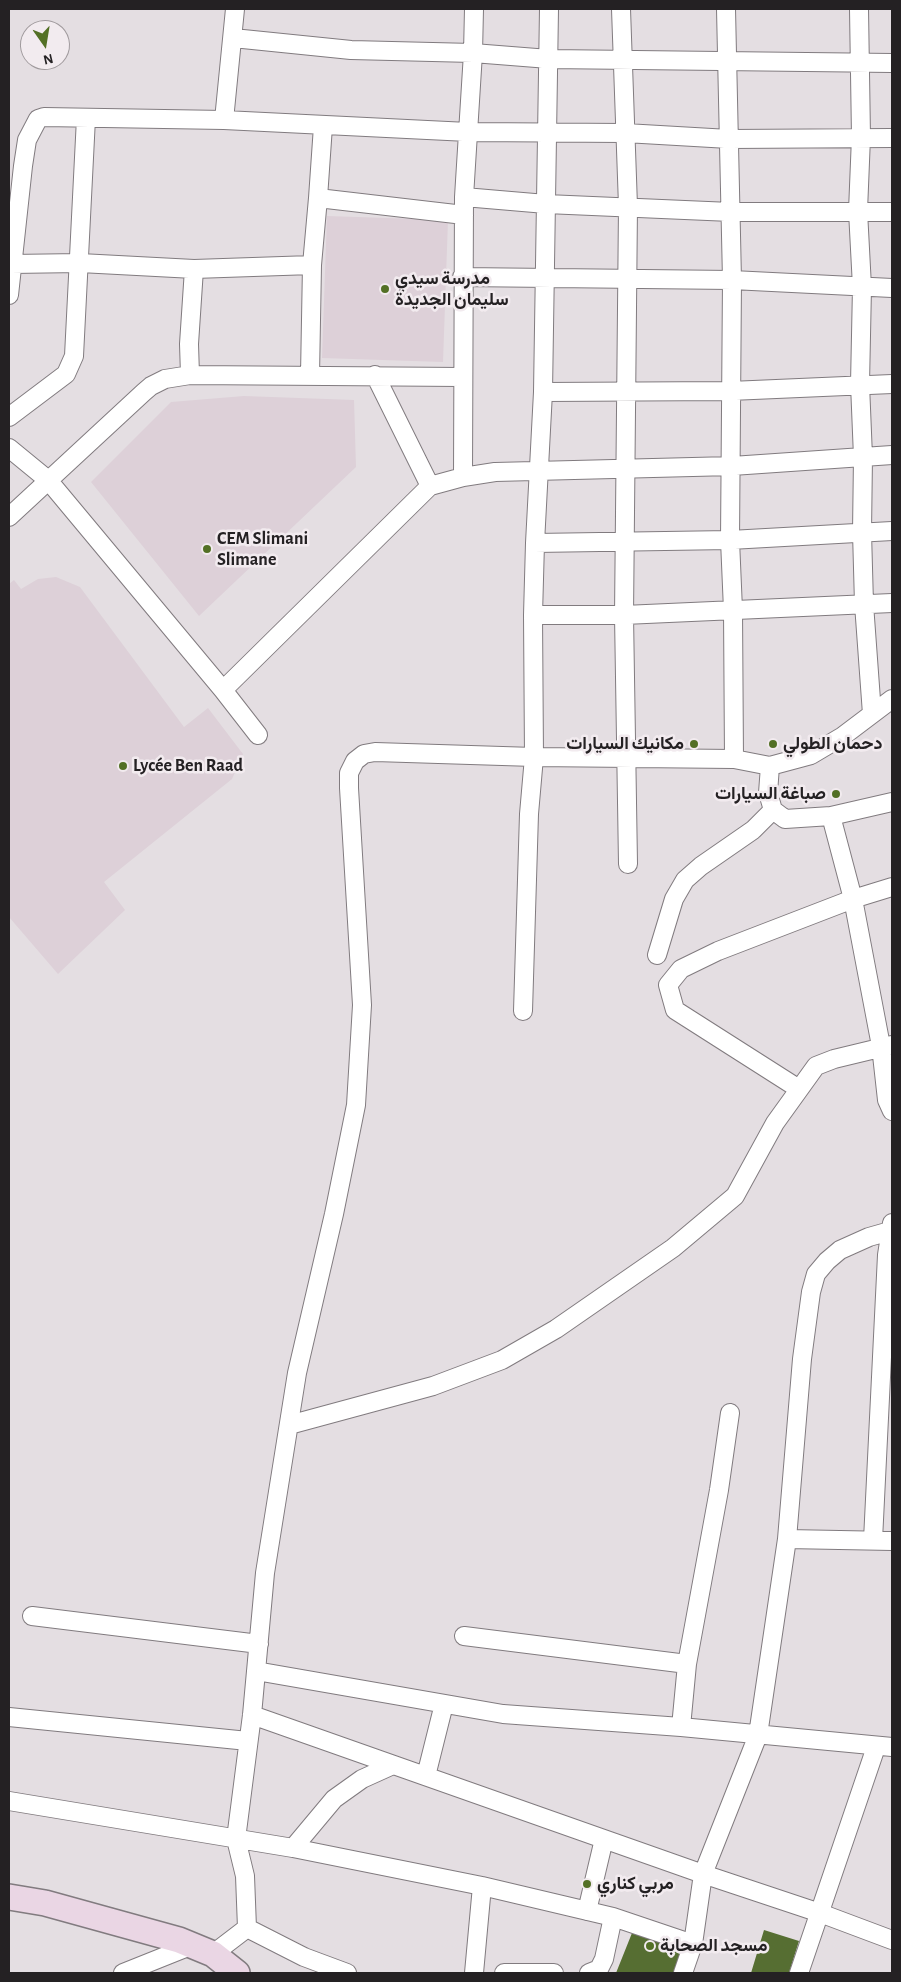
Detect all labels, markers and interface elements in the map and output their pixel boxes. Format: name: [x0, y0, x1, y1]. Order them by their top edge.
north arrow: [20, 20, 70, 70]
text: N: [42, 51, 54, 67]
place label: مدرسة سيدي سليمان الجديدة: [395, 268, 509, 310]
marker: مدرسة سيدي سليمان الجديدة: [379, 283, 391, 295]
place label: CEM Slimani Slimane: [217, 528, 308, 570]
marker: CEM Slimani Slimane: [201, 543, 213, 555]
place label: مكانيك السيارات: [566, 733, 684, 755]
place label: دحمان الطولي: [783, 733, 882, 755]
marker: مكانيك السيارات: [688, 738, 700, 750]
marker: دحمان الطولي: [767, 738, 779, 750]
place label: Lycée Ben Raad: [133, 755, 243, 777]
marker: Lycée Ben Raad: [117, 760, 129, 772]
place label: صباغة السيارات: [715, 783, 826, 805]
marker: صباغة السيارات: [830, 788, 842, 800]
place label: مربي كناري: [597, 1873, 674, 1895]
marker: مربي كناري: [581, 1878, 593, 1890]
place label: مسجد الصحابة: [660, 1935, 768, 1957]
marker: مسجد الصحابة: [644, 1940, 656, 1952]

